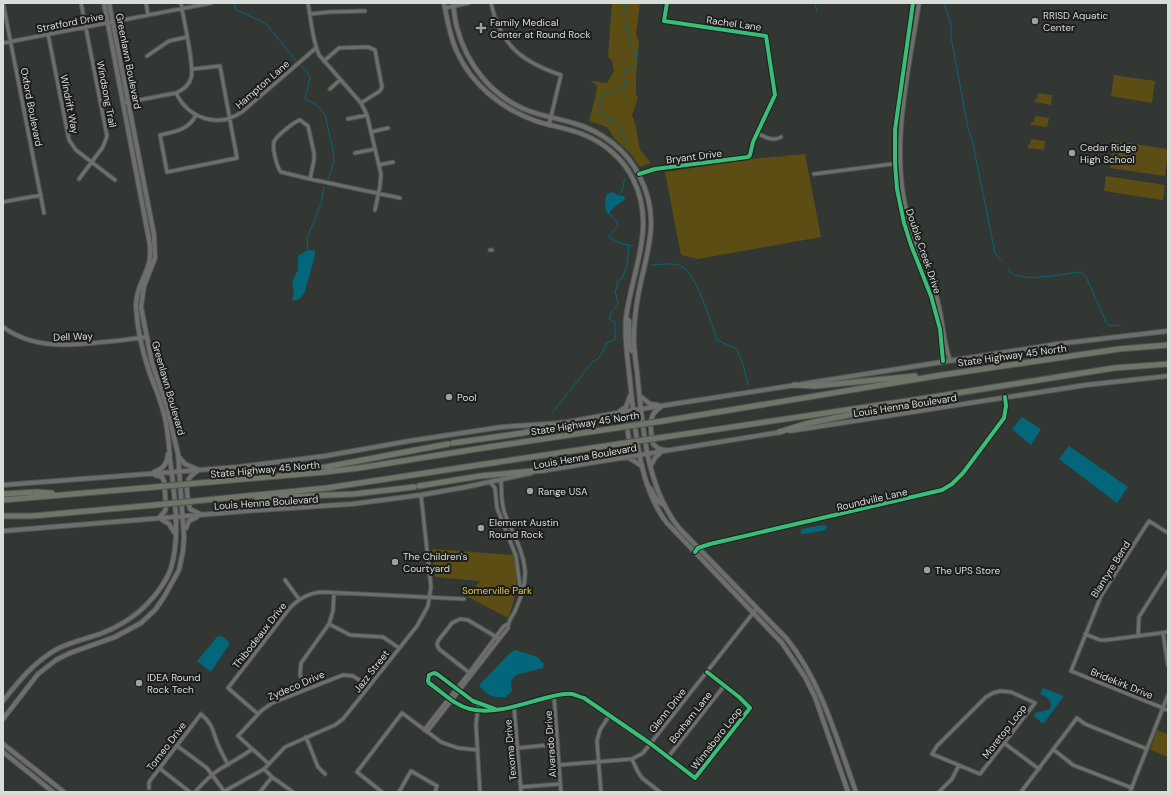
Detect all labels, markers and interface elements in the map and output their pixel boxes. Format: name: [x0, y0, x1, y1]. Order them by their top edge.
place label: RRISD Aquatic Center: [1043, 9, 1109, 34]
street label: Stratford Drive: [36, 10, 105, 35]
street label: Greenlawn Boulevard: [113, 12, 144, 110]
street label: Rachel Lane: [706, 13, 763, 34]
place label: Family Medical Center at Round Rock: [490, 16, 591, 41]
marker: RRISD Aquatic Center: [1030, 16, 1040, 26]
marker: Family Medical Center at Round Rock: [475, 22, 487, 34]
street label: Hampton Lane: [233, 57, 292, 111]
street label: Windsong Trail: [94, 60, 119, 129]
street label: Oxford Boulevard: [18, 67, 46, 148]
street label: Windrift Way: [57, 73, 82, 135]
place label: Cedar Ridge High School: [1080, 141, 1137, 166]
street label: Bryant Drive: [665, 147, 723, 166]
marker: Cedar Ridge High School: [1067, 148, 1077, 158]
street label: Double Creek Drive: [903, 207, 944, 296]
street label: Dell Way: [53, 329, 94, 344]
street label: Greenlawn Boulevard: [149, 340, 188, 437]
street label: State Highway 45 North: [957, 341, 1068, 370]
place label: Pool: [457, 391, 477, 404]
street label: Louis Henna Boulevard: [852, 391, 958, 420]
marker: Pool: [444, 392, 454, 402]
street label: State Highway 45 North: [530, 408, 641, 438]
street label: Louis Henna Boulevard: [532, 441, 638, 472]
street label: State Highway 45 North: [210, 458, 320, 481]
place label: Range USA: [538, 485, 588, 498]
street label: Roundville Lane: [836, 485, 909, 514]
marker: Range USA: [525, 486, 535, 496]
street label: Louis Henna Boulevard: [213, 492, 319, 513]
place label: Element Austin Round Rock: [489, 516, 559, 541]
marker: Element Austin Round Rock: [476, 523, 486, 533]
street label: Blantyre Bend: [1088, 538, 1133, 600]
place label: The Children's Courtyard: [403, 550, 468, 575]
marker: The Children's Courtyard: [390, 557, 400, 567]
place label: The UPS Store: [935, 564, 1001, 577]
marker: The UPS Store: [922, 565, 932, 575]
park label: Somerville Park: [462, 584, 532, 597]
street label: Thibodeaux Drive: [230, 599, 289, 671]
street label: Jazz Street: [351, 647, 392, 695]
street label: Bridekirk Drive: [1088, 665, 1155, 702]
street label: Zydeco Drive: [266, 668, 327, 703]
place label: IDEA Round Rock Tech: [147, 671, 200, 696]
marker: IDEA Round Rock Tech: [134, 678, 144, 688]
street label: Glenn Drive: [646, 685, 689, 735]
street label: Bonham Lane: [666, 688, 715, 746]
street label: Moretop Loop: [979, 702, 1030, 761]
street label: Winnsboro Loop: [688, 704, 745, 772]
street label: Alvarado Drive: [542, 710, 559, 778]
street label: Texoma Drive: [501, 718, 520, 781]
street label: Torneo Drive: [144, 719, 189, 773]

